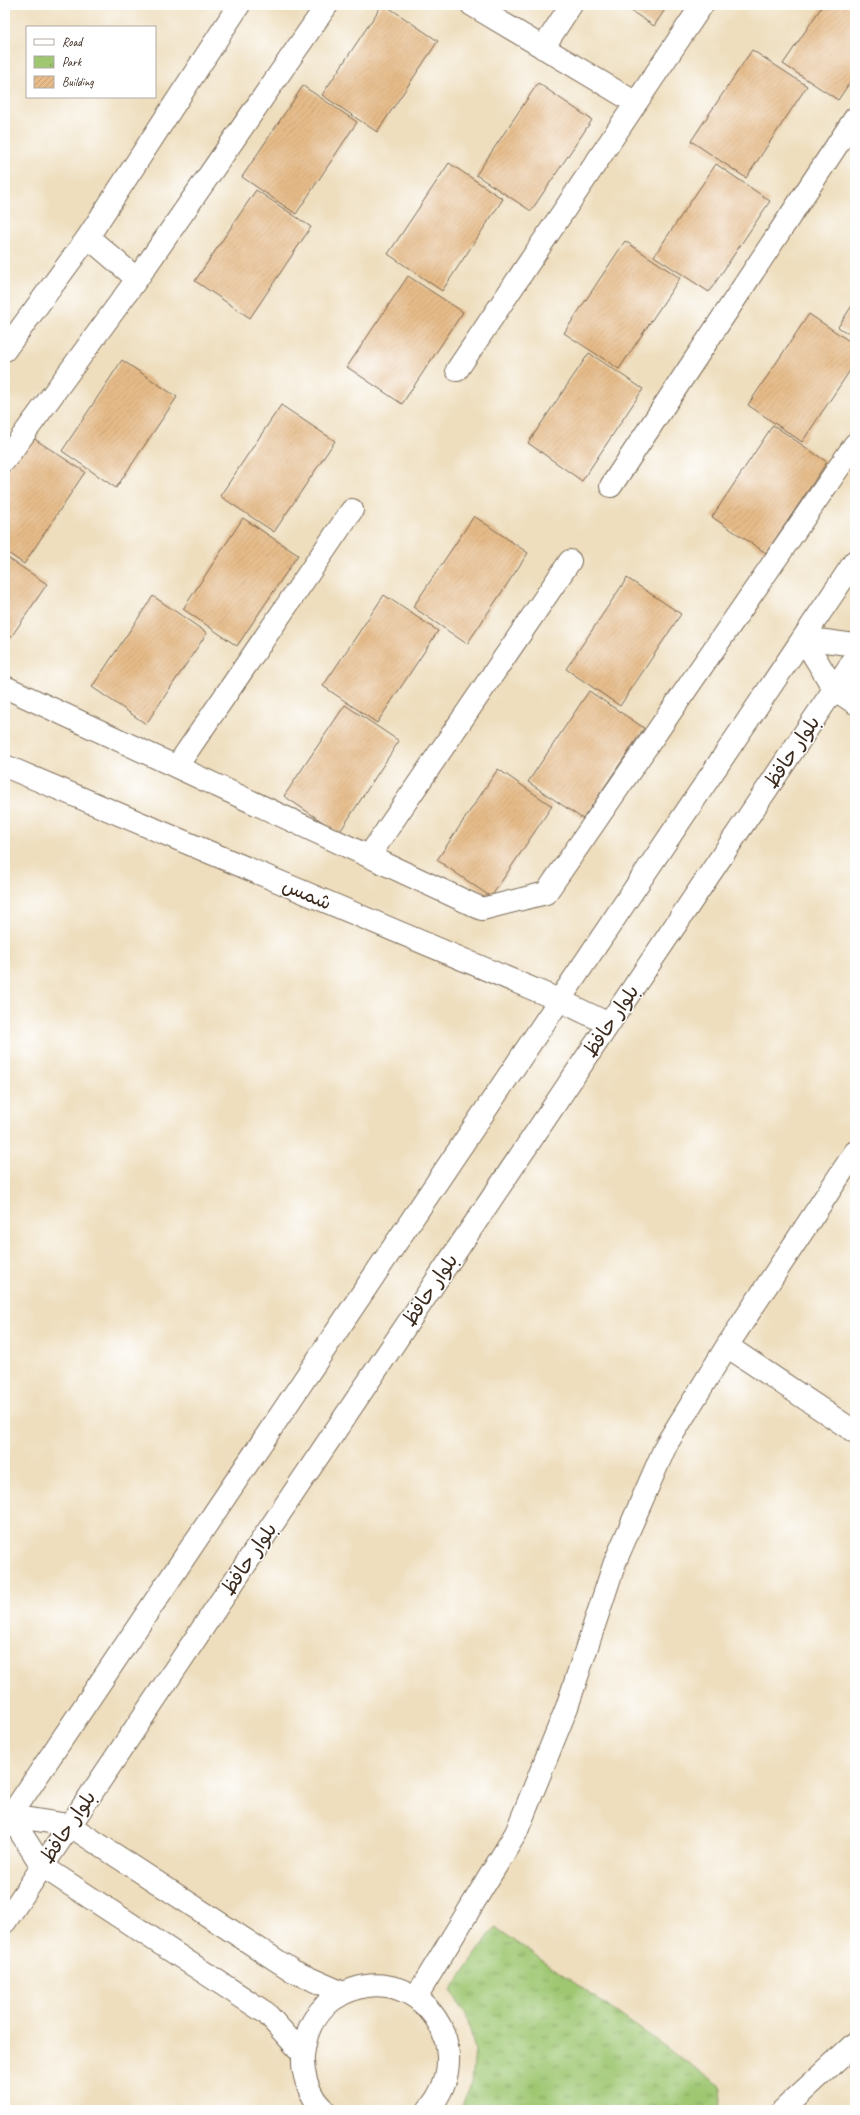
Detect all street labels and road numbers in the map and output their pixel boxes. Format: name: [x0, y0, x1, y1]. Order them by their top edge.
street label: بلوار حافظ: [759, 711, 825, 793]
street label: شمس: [279, 873, 335, 915]
street label: بلوار حافظ: [578, 980, 644, 1062]
street label: بلوار حافظ: [397, 1249, 463, 1331]
street label: بلوار حافظ: [216, 1518, 282, 1600]
street label: بلوار حافظ: [35, 1786, 101, 1868]

